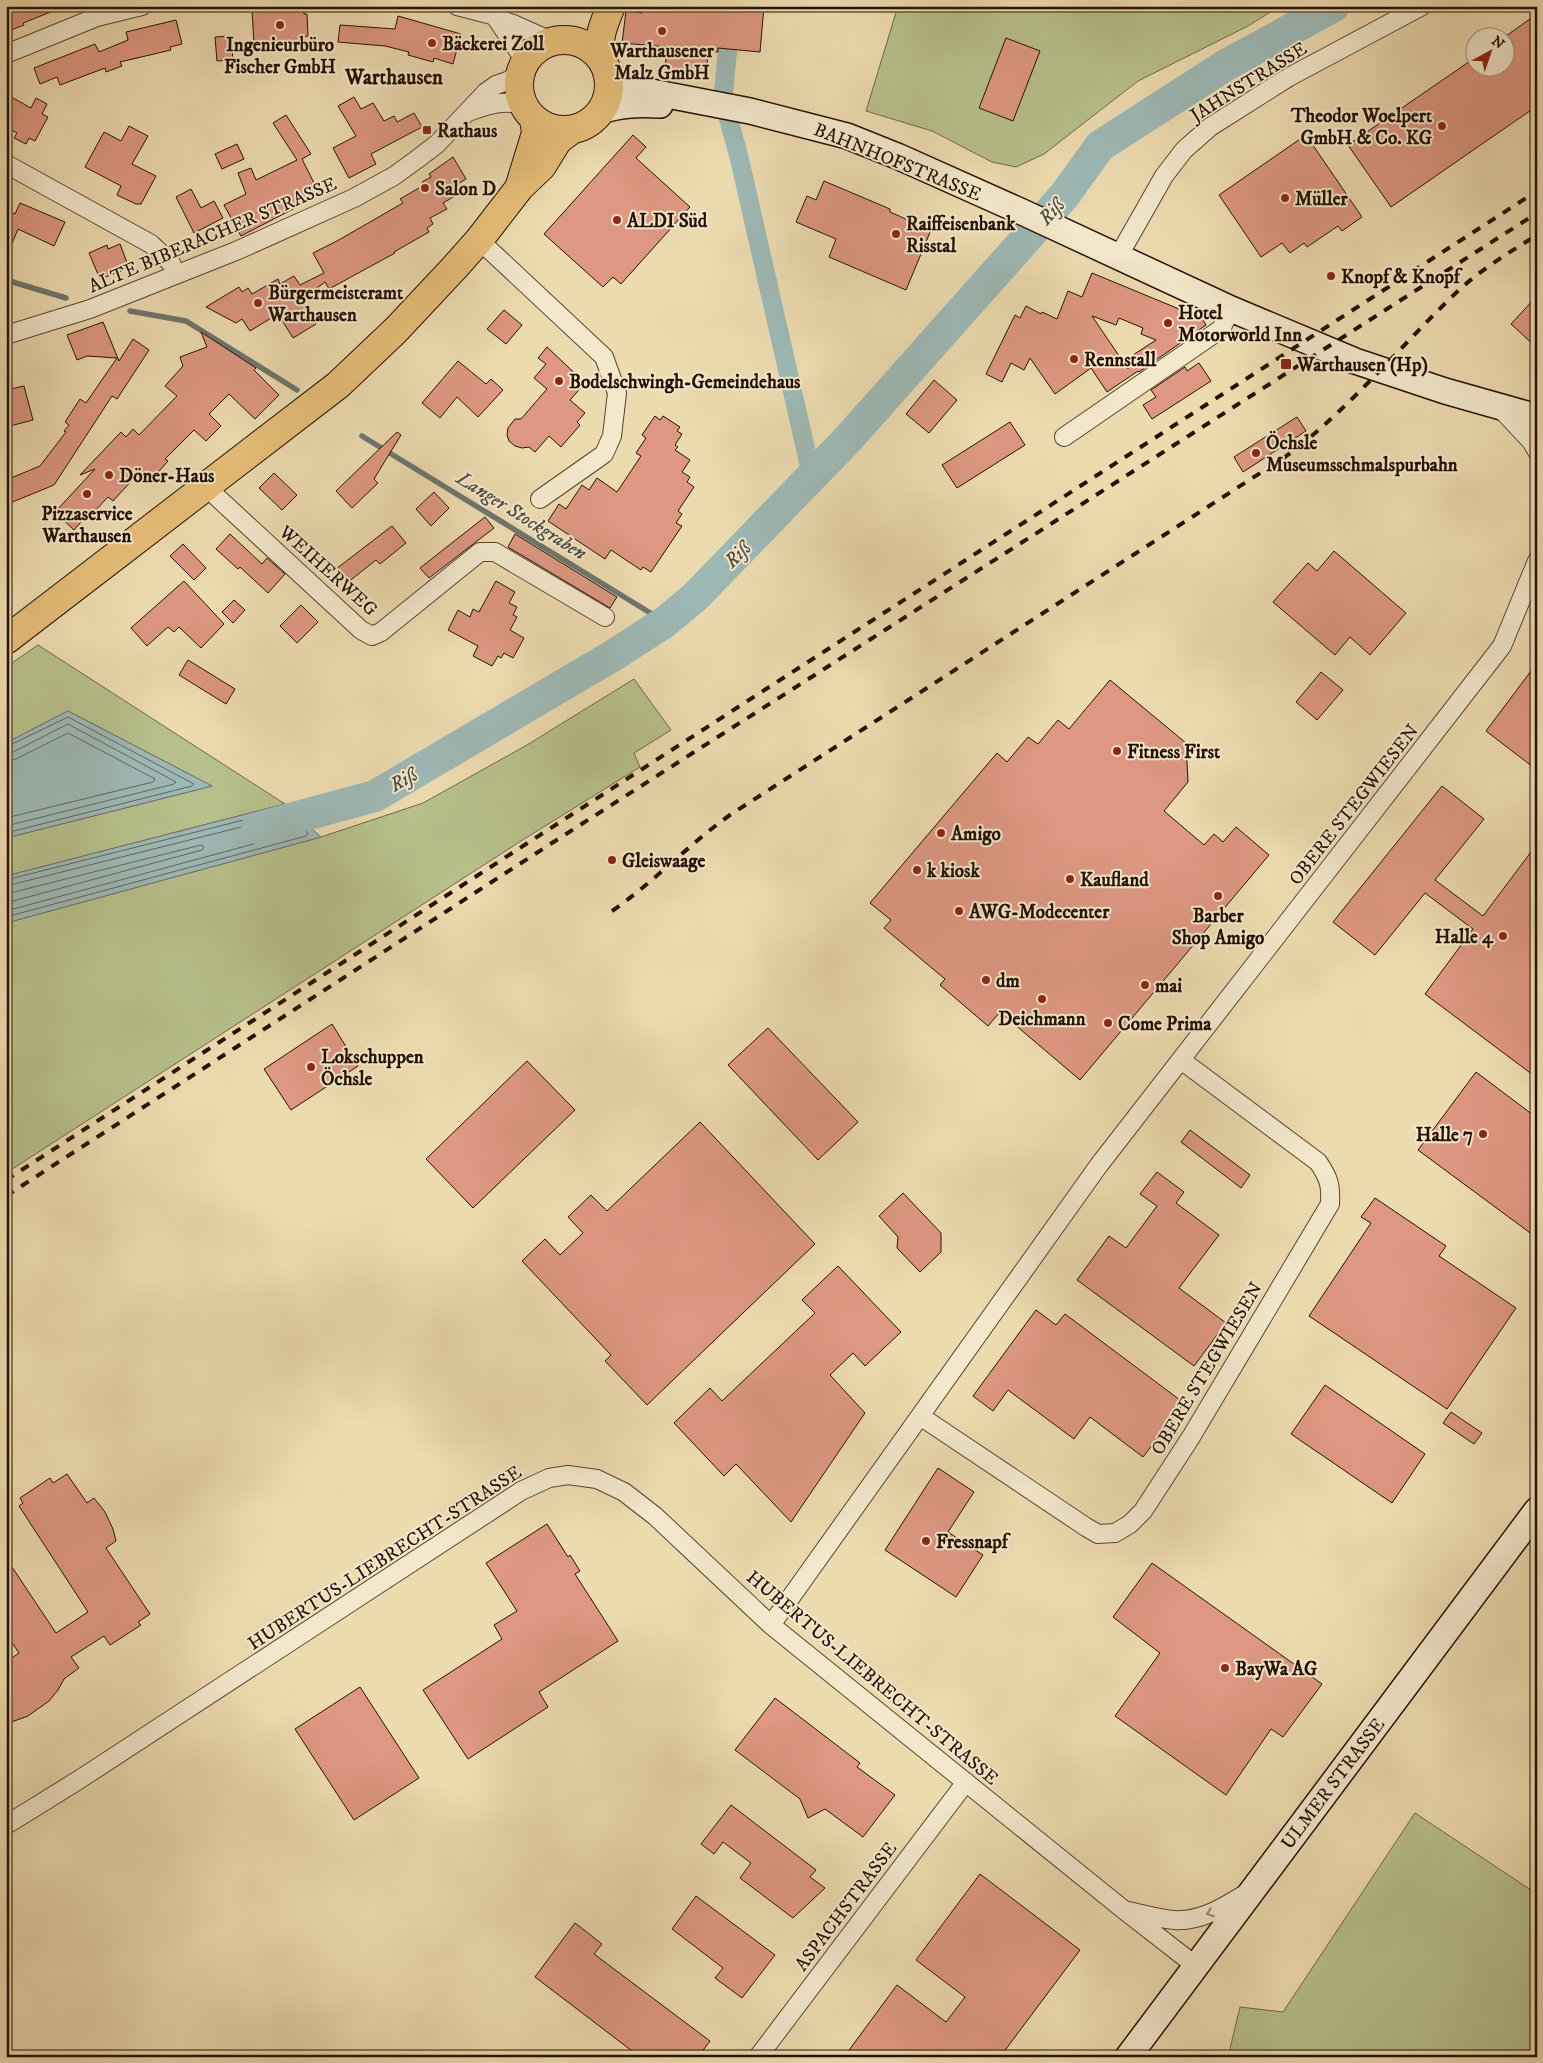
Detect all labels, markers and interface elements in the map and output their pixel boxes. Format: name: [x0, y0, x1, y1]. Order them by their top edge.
marker: Ingenieurbüro Fischer GmbH: [274, 19, 286, 31]
marker: Warthausener Malz GmbH: [656, 25, 668, 37]
north arrow: [1466, 28, 1516, 78]
text: N: [1488, 32, 1508, 54]
place label: Bäckerei Zoll: [442, 33, 544, 56]
place label: Ingenieurbüro Fischer GmbH: [224, 34, 336, 79]
marker: Bäckerei Zoll: [426, 37, 438, 49]
street label: JAHNSTRASSE: [1184, 37, 1311, 128]
place label: Warthausener Malz GmbH: [609, 40, 715, 85]
district label: Warthausen: [344, 65, 444, 91]
place label: Theodor Woelpert GmbH & Co. KG: [1290, 105, 1433, 150]
street label: BAHNHOFSTRASSE: [810, 118, 985, 207]
place label: Rathaus: [437, 120, 498, 143]
marker: Theodor Woelpert GmbH & Co. KG: [1436, 120, 1448, 132]
marker: Rathaus: [421, 124, 433, 136]
street label: ALTE BIBERACHER STRASSE: [85, 173, 340, 298]
place label: Salon D: [435, 178, 496, 201]
marker: Salon D: [419, 182, 431, 194]
place label: Müller: [1295, 188, 1349, 211]
water label: Riß: [1033, 192, 1072, 232]
marker: Müller: [1279, 192, 1291, 204]
place label: ALDI Süd: [626, 210, 708, 233]
place label: Raiffeisenbank Risstal: [906, 213, 1016, 258]
marker: ALDI Süd: [611, 214, 623, 226]
marker: Raiffeisenbank Risstal: [890, 228, 902, 240]
place label: Knopf & Knopf: [1341, 266, 1464, 289]
marker: Knopf & Knopf: [1325, 270, 1337, 282]
place label: Bürgermeisteramt Warthausen: [267, 282, 404, 327]
marker: Bürgermeisteramt Warthausen: [252, 297, 264, 309]
place label: Hotel Motorworld Inn: [1178, 302, 1303, 347]
marker: Hotel Motorworld Inn: [1162, 317, 1174, 329]
place label: Rennstall: [1084, 349, 1156, 372]
marker: Rennstall: [1068, 353, 1080, 365]
place label: Warthausen (Hp): [1296, 354, 1428, 377]
marker: Warthausen (Hp): [1279, 357, 1293, 371]
place label: Bodelschwingh-Gemeindehaus: [569, 371, 801, 394]
marker: Bodelschwingh-Gemeindehaus: [553, 375, 565, 387]
place label: Öchsle Museumsschmalspurbahn: [1266, 430, 1459, 477]
marker: Öchsle Museumsschmalspurbahn: [1250, 447, 1262, 459]
place label: Döner-Haus: [119, 465, 215, 488]
water label: Langer Stockgraben: [451, 466, 591, 566]
marker: Döner-Haus: [103, 469, 115, 481]
marker: Pizzaservice Warthausen: [81, 488, 93, 500]
place label: Pizzaservice Warthausen: [41, 503, 133, 548]
street label: WEIHERWEG: [273, 520, 382, 621]
water label: Riß: [719, 535, 758, 575]
street label: OBERE STEGWIESEN: [1284, 720, 1424, 890]
place label: Fitness First: [1127, 741, 1221, 764]
marker: Fitness First: [1111, 745, 1123, 757]
water label: Riß: [384, 761, 424, 799]
place label: Amigo: [950, 823, 1001, 846]
marker: Amigo: [935, 827, 947, 839]
place label: Gleiswaage: [622, 850, 706, 873]
marker: Gleiswaage: [606, 854, 618, 866]
place label: k kiosk: [926, 860, 980, 883]
marker: k kiosk: [911, 864, 923, 876]
place label: Kaufland: [1080, 869, 1149, 892]
marker: Kaufland: [1064, 873, 1076, 885]
marker: Barber Shop Amigo: [1212, 890, 1224, 902]
place label: AWG-Modecenter: [968, 901, 1110, 924]
marker: AWG-Modecenter: [953, 905, 965, 917]
place label: Barber Shop Amigo: [1172, 905, 1264, 950]
place label: Halle 4: [1435, 926, 1494, 949]
marker: Halle 4: [1497, 930, 1509, 942]
place label: dm: [996, 970, 1020, 993]
marker: dm: [980, 974, 992, 986]
place label: mai: [1155, 975, 1182, 998]
marker: mai: [1139, 979, 1151, 991]
marker: Deichmann: [1036, 993, 1048, 1005]
place label: Deichmann: [998, 1008, 1087, 1031]
place label: Come Prima: [1118, 1013, 1212, 1036]
marker: Come Prima: [1102, 1017, 1114, 1029]
place label: Lokschuppen Öchsle: [321, 1046, 425, 1091]
marker: Lokschuppen Öchsle: [305, 1061, 317, 1073]
place label: Halle 7: [1416, 1124, 1473, 1147]
marker: Halle 7: [1477, 1128, 1489, 1140]
street label: OBERE STEGWIESEN: [1147, 1278, 1268, 1459]
street label: HUBERTUS-LIEBRECHT-STRASSE: [244, 1461, 526, 1656]
place label: Fressnapf: [936, 1531, 1012, 1554]
marker: Fressnapf: [920, 1535, 932, 1547]
street label: HUBERTUS-LIEBRECHT-STRASSE: [741, 1566, 1003, 1790]
place label: BayWa AG: [1235, 1658, 1318, 1681]
marker: BayWa AG: [1219, 1662, 1231, 1674]
street label: ULMER STRASSE: [1276, 1714, 1390, 1854]
street label: ASPACHSTRASSE: [790, 1838, 902, 1976]
one-way arrow: [1206, 1907, 1214, 1917]

